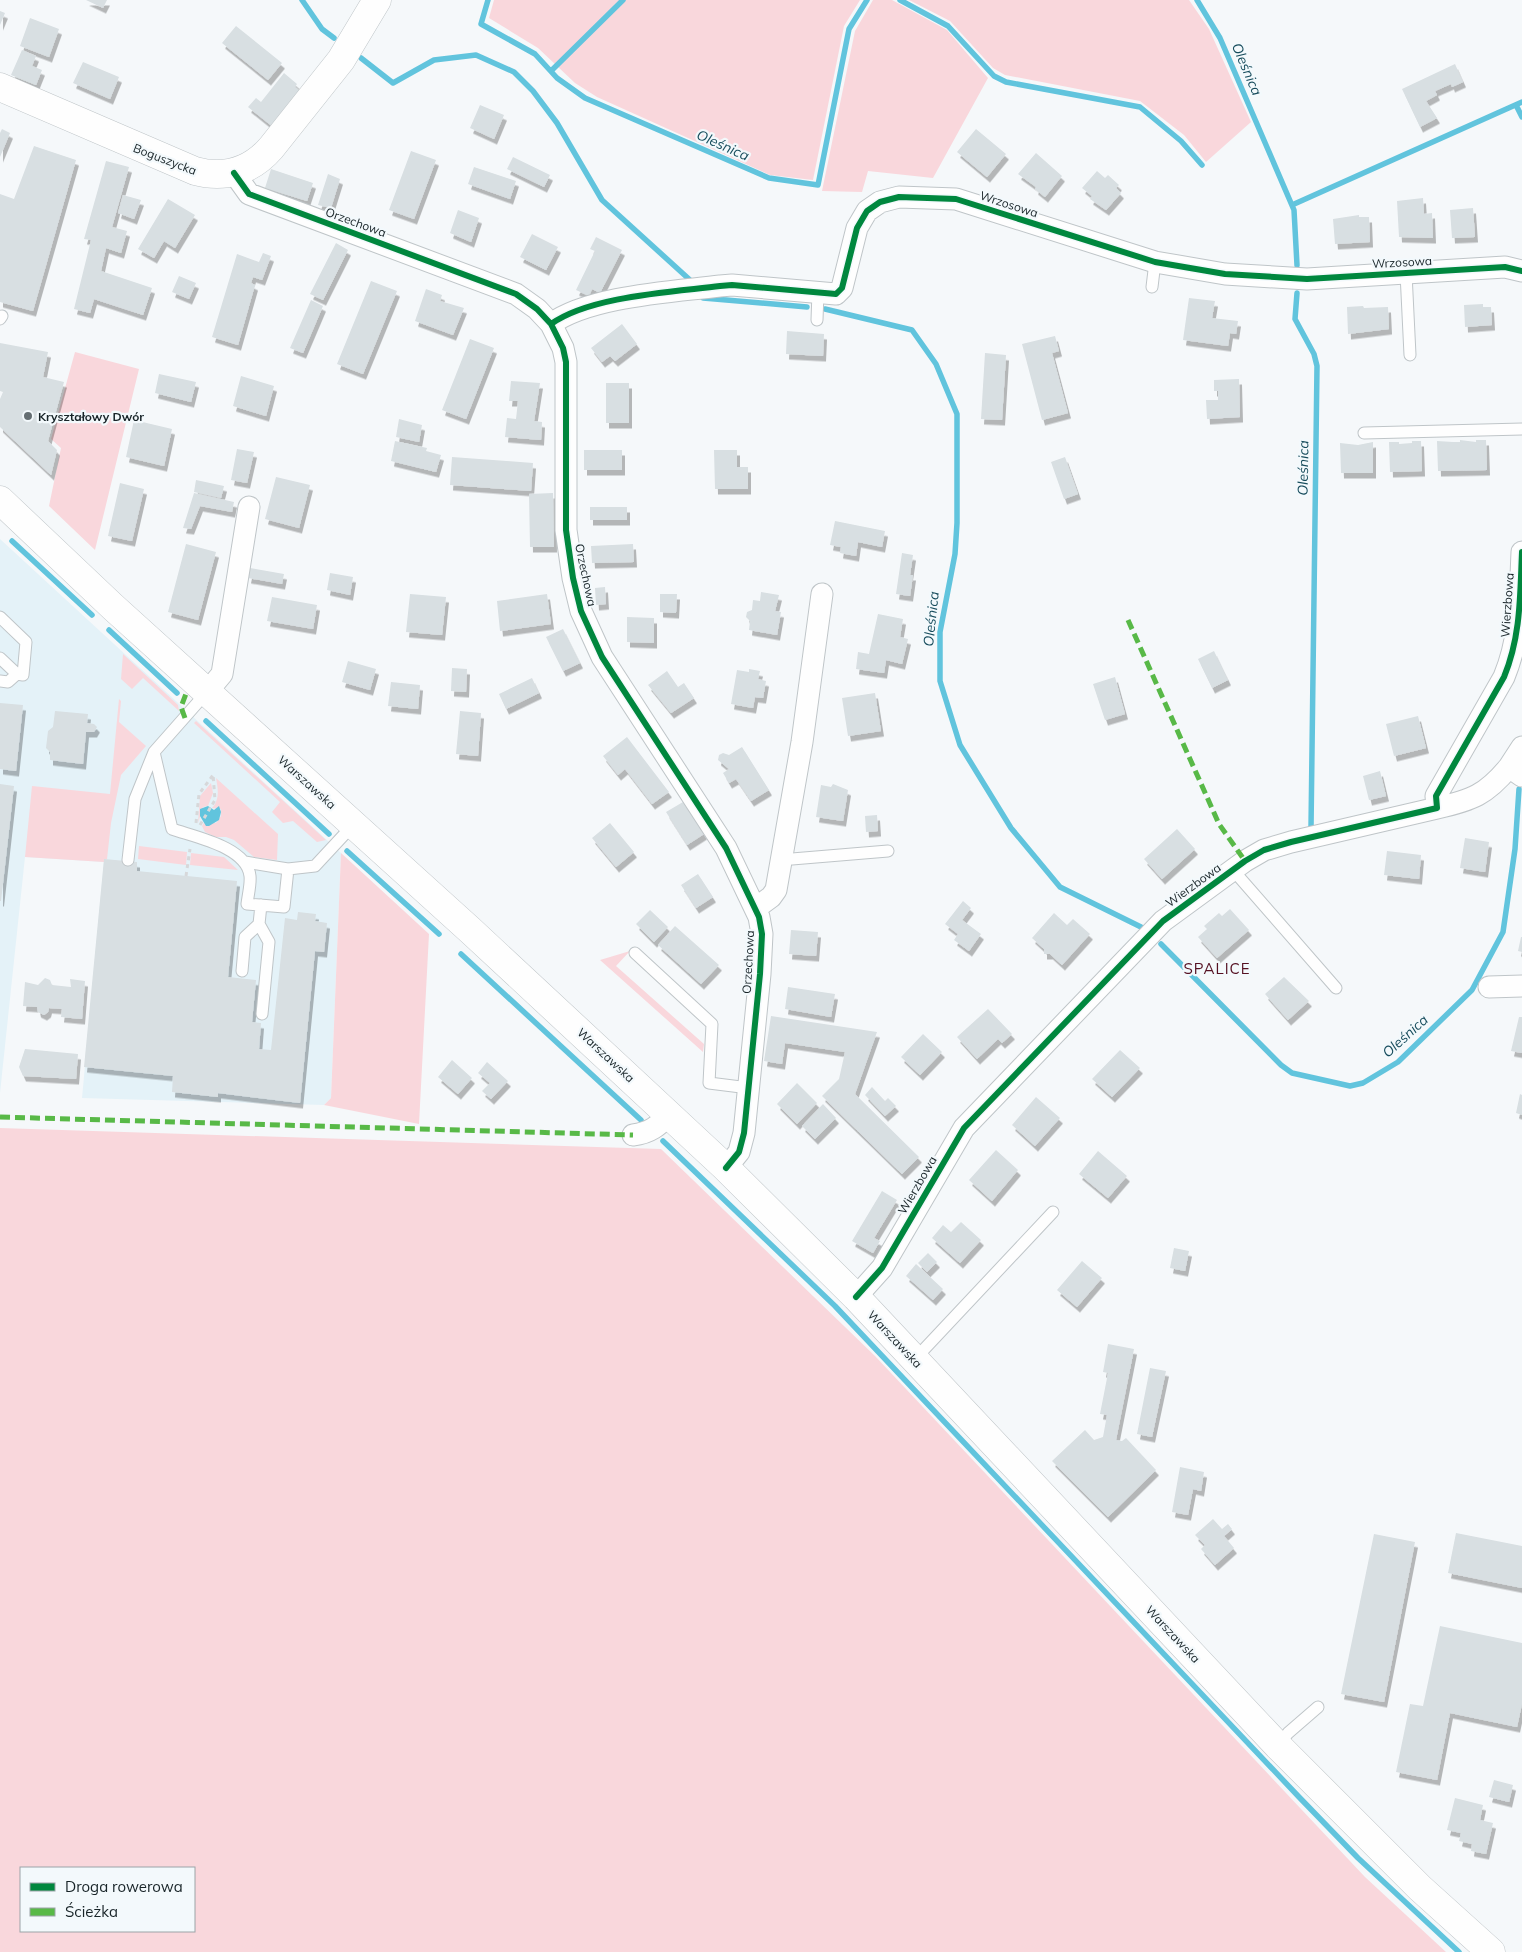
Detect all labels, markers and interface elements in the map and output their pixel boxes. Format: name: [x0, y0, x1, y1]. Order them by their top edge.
water label: Oleśnica: [1228, 40, 1266, 98]
water label: Oleśnica: [694, 125, 752, 165]
street label: Boguszycka: [131, 140, 199, 178]
street label: Wrzosowa: [978, 188, 1040, 220]
street label: Orzechowa: [324, 204, 388, 240]
street label: Wrzosowa: [1372, 253, 1432, 271]
place label: Kryształowy Dwór: [38, 409, 144, 424]
marker: Kryształowy Dwór: [22, 410, 34, 422]
water label: Oleśnica: [1294, 440, 1312, 496]
street label: Orzechowa: [572, 542, 600, 608]
street label: Wierzbowa: [1497, 572, 1517, 638]
water label: Oleśnica: [919, 590, 943, 648]
street label: Warszawska: [275, 752, 339, 812]
street label: Wierzbowa: [1162, 860, 1224, 910]
street label: Orzechowa: [739, 930, 757, 994]
district label: SPALICE: [1183, 959, 1251, 978]
water label: Oleśnica: [1378, 1011, 1432, 1061]
street label: Warszawska: [574, 1025, 638, 1085]
street label: Wierzbowa: [894, 1153, 940, 1217]
street label: Warszawska: [865, 1307, 925, 1371]
street label: Warszawska: [1143, 1602, 1203, 1666]
legend: [20, 1867, 195, 1932]
text: Droga rowerowa: [65, 1877, 183, 1896]
text: Ścieżka: [65, 1902, 118, 1921]

